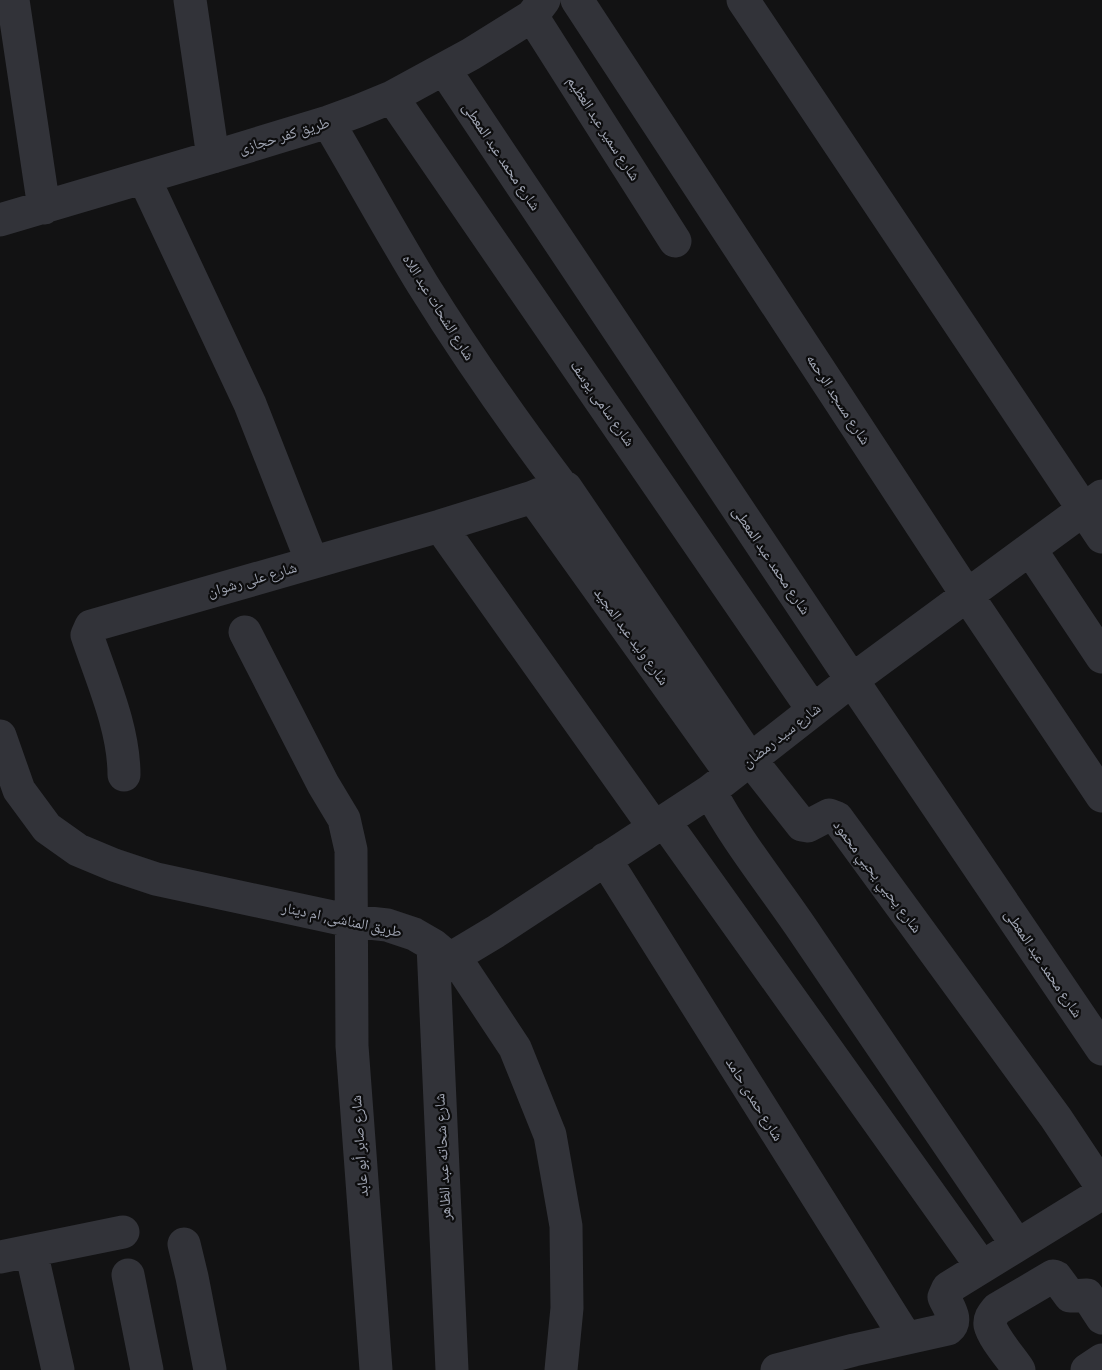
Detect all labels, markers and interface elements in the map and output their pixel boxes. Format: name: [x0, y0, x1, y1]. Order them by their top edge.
street label: شارع سمير عبد العظيم: [562, 73, 644, 185]
street label: شارع محمد عبد المعطى: [458, 99, 545, 215]
street label: طريق كفر حجازى: [237, 113, 332, 159]
street label: شارع الشحات عبد اللاه: [398, 251, 479, 364]
street label: شارع مسجد الرحمه: [802, 351, 875, 449]
street label: شارع سامى يوسف: [566, 357, 639, 450]
street label: شارع محمد عبد المعطى: [728, 503, 815, 619]
street label: شارع على رشوان: [205, 558, 299, 602]
street label: شارع وليد عبد المجيد: [589, 584, 673, 689]
street label: شارع سيد رمضان: [738, 699, 825, 772]
street label: شارع يحيي يحيي محمود: [827, 816, 926, 938]
street label: طريق المناشى, ام دينار: [279, 898, 404, 942]
street label: شارع محمد عبد المعطى: [1000, 906, 1087, 1022]
street label: شارع حمدى حامد: [721, 1054, 787, 1145]
street label: شارع شحاته عبد الظاهر: [430, 1093, 456, 1222]
street label: شارع صابر أبو عابد: [347, 1094, 373, 1197]

